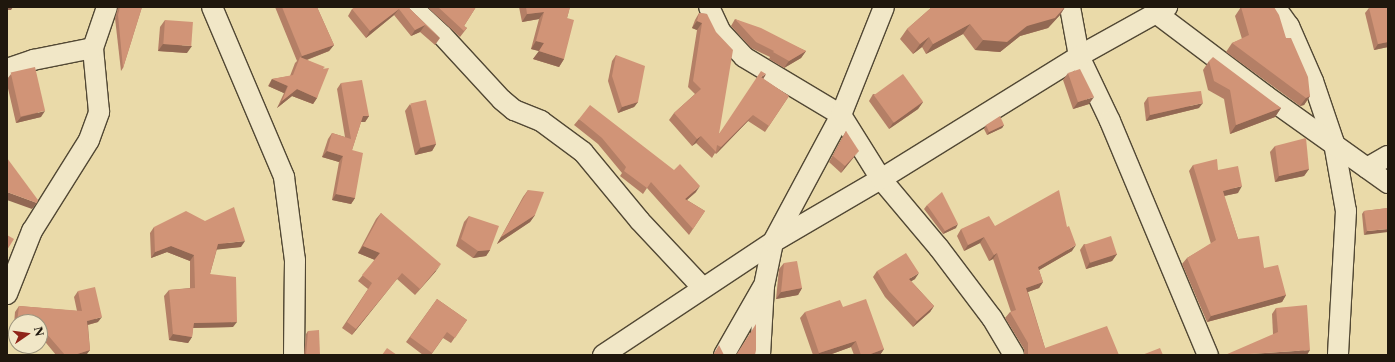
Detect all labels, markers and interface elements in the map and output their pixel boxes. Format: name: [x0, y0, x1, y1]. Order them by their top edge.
north arrow: [8, 314, 48, 354]
text: N: [31, 325, 47, 338]

